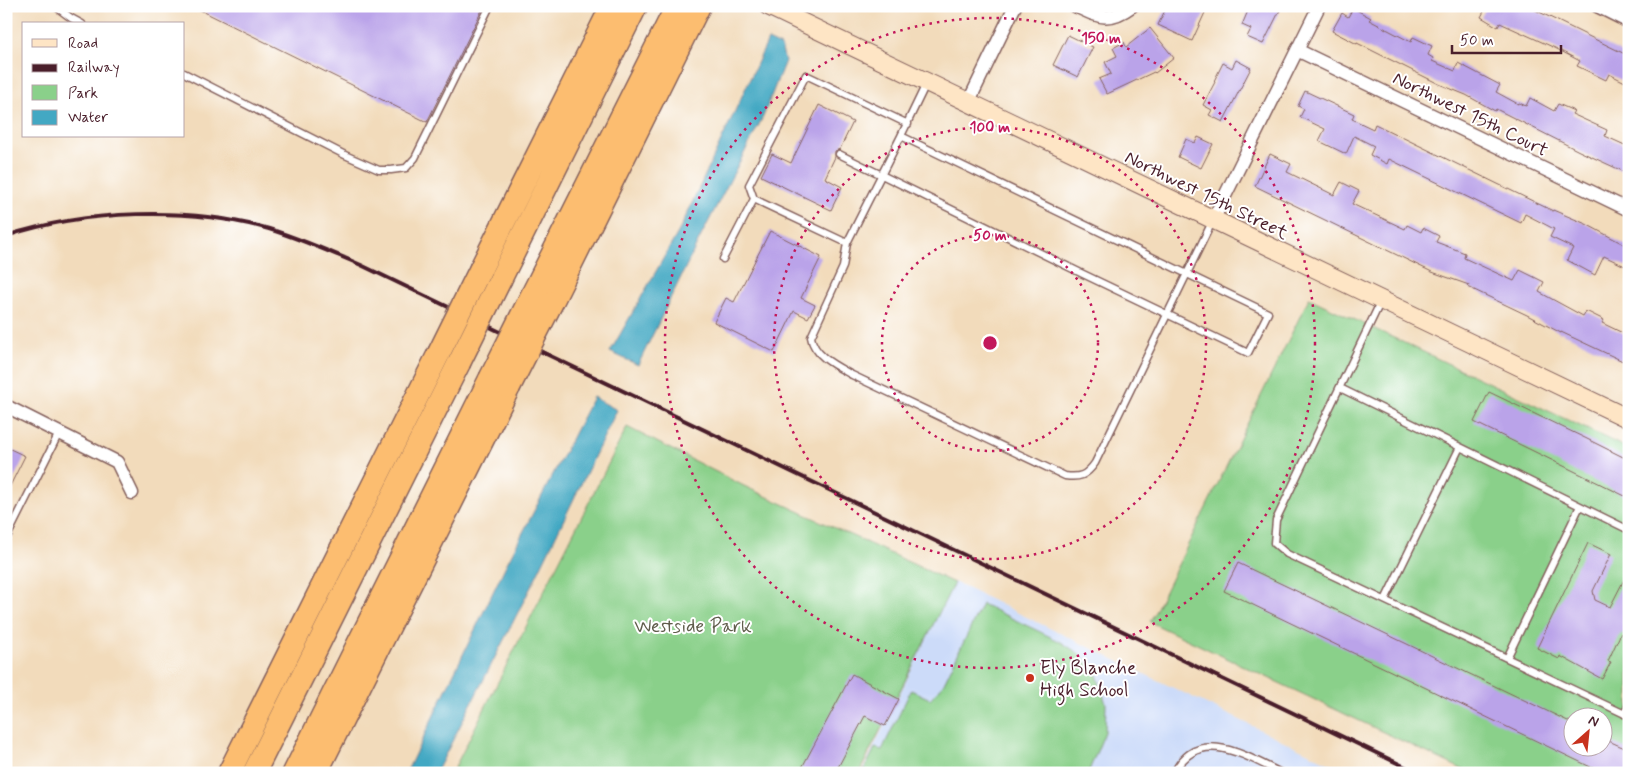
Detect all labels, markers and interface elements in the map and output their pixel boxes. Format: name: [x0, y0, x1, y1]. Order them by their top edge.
legend: [22, 22, 185, 138]
scale bar: [1452, 22, 1561, 54]
text: 150 m: [1081, 29, 1121, 49]
text: 50 m: [1460, 31, 1494, 51]
text: Road: [68, 34, 98, 54]
text: Railway: [68, 58, 120, 78]
street label: Northwest 15th Court: [1388, 66, 1552, 163]
text: Park: [68, 84, 98, 104]
text: Water: [68, 108, 108, 128]
text: 100 m: [970, 118, 1010, 138]
street label: Northwest 15th Street: [1120, 145, 1292, 246]
text: 50 m: [973, 226, 1007, 246]
centre of rings: [981, 334, 999, 352]
park label: Westside Park: [634, 614, 752, 639]
place label: Ely Blanche High School: [1040, 656, 1136, 706]
marker: Ely Blanche High School: [1024, 672, 1036, 684]
north arrow: [1562, 706, 1612, 756]
text: N: [1585, 711, 1602, 731]

